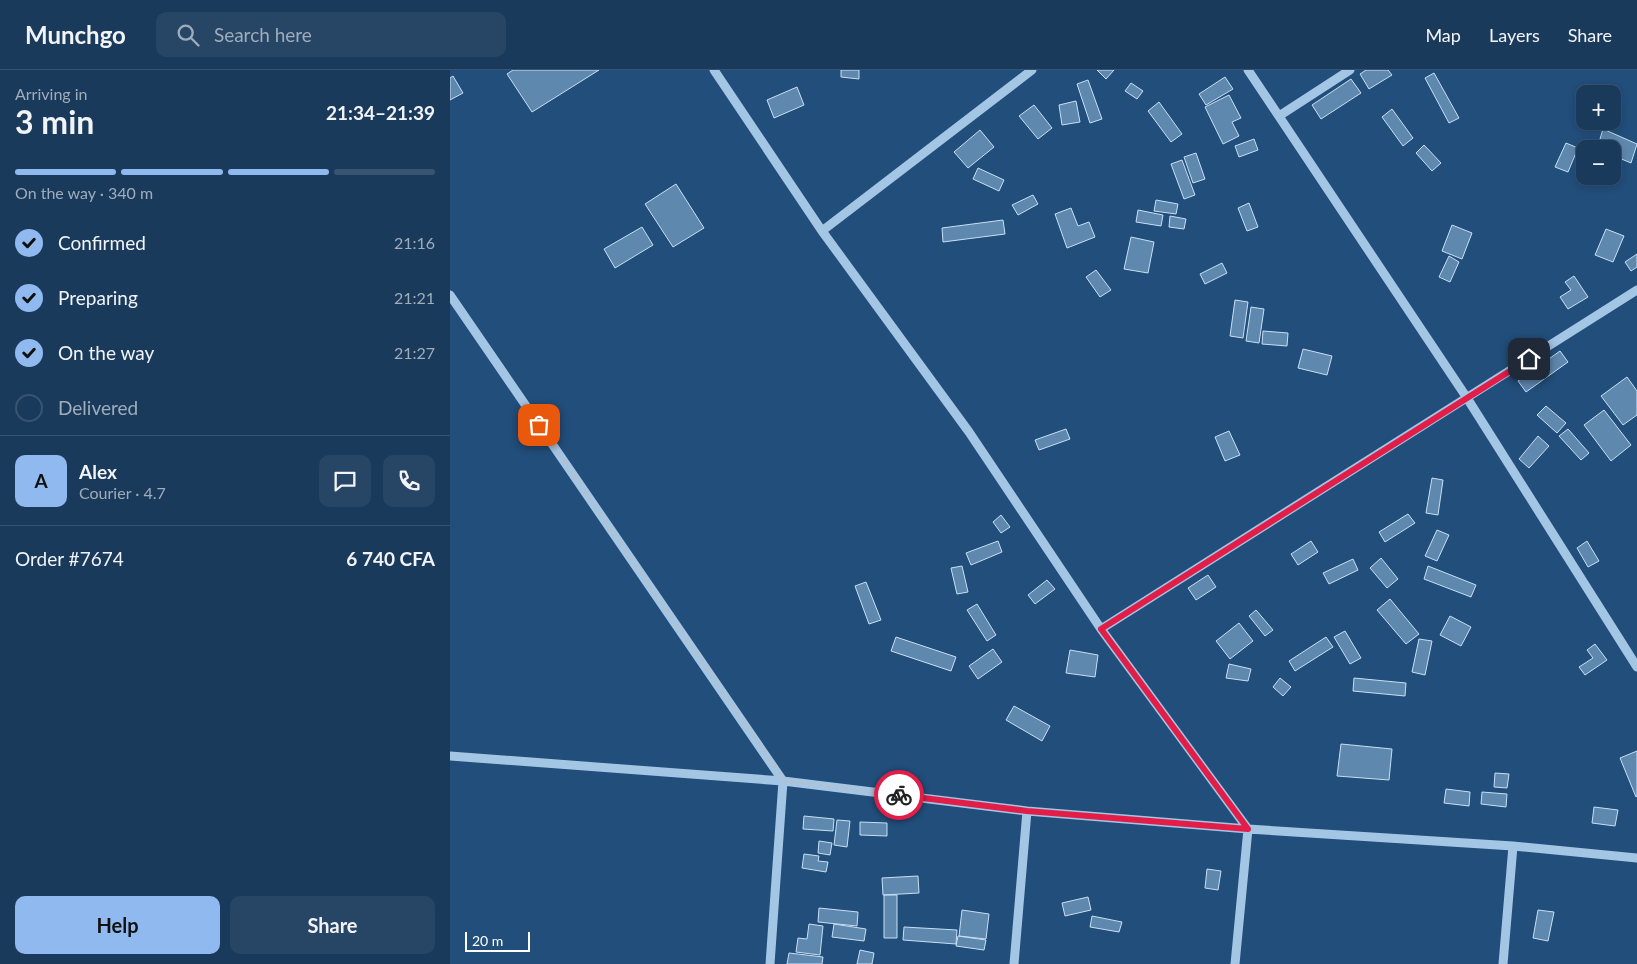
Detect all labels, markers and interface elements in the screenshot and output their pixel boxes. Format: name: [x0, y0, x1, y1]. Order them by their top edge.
search box: [156, 12, 506, 57]
text: Munchgo: [25, 20, 126, 49]
icon: search: [174, 21, 202, 49]
text: Search here: [214, 23, 312, 46]
text: Map: [1425, 24, 1461, 46]
text: Layers: [1489, 24, 1540, 46]
text: Share: [1568, 24, 1612, 46]
text: Arriving in: [15, 84, 88, 103]
map controls: [1576, 85, 1621, 185]
button: +: [1576, 85, 1621, 130]
text: 21:34–21:39: [326, 101, 435, 124]
text: 3 min: [15, 102, 94, 141]
button: −: [1576, 140, 1621, 185]
text: On the way · 340 m: [15, 183, 153, 202]
icon: check: [15, 229, 43, 257]
text: Confirmed: [58, 231, 146, 254]
text: 21:16: [394, 233, 435, 252]
icon: check: [15, 284, 43, 312]
text: Preparing: [58, 286, 138, 309]
text: 21:21: [394, 288, 435, 307]
pin: [1508, 338, 1550, 380]
icon: check: [15, 339, 43, 367]
text: On the way: [58, 341, 154, 364]
text: 21:27: [394, 343, 435, 362]
icon: home: [1515, 345, 1543, 373]
text: Delivered: [58, 396, 138, 419]
pin: [518, 404, 560, 446]
icon: bag: [525, 411, 553, 439]
button: chat: [319, 455, 371, 507]
button: phone: [383, 455, 435, 507]
text: Alex: [79, 460, 117, 483]
text: A: [34, 469, 48, 492]
text: Courier · 4.7: [79, 483, 166, 502]
text: Order #7674: [15, 547, 124, 570]
text: 6 740 CFA: [346, 547, 435, 570]
courier: [874, 770, 924, 820]
icon: bike: [885, 781, 913, 809]
button: Help: [15, 896, 220, 954]
button: Share: [230, 896, 435, 954]
scale bar: [465, 929, 530, 952]
text: 20 m: [472, 932, 503, 949]

